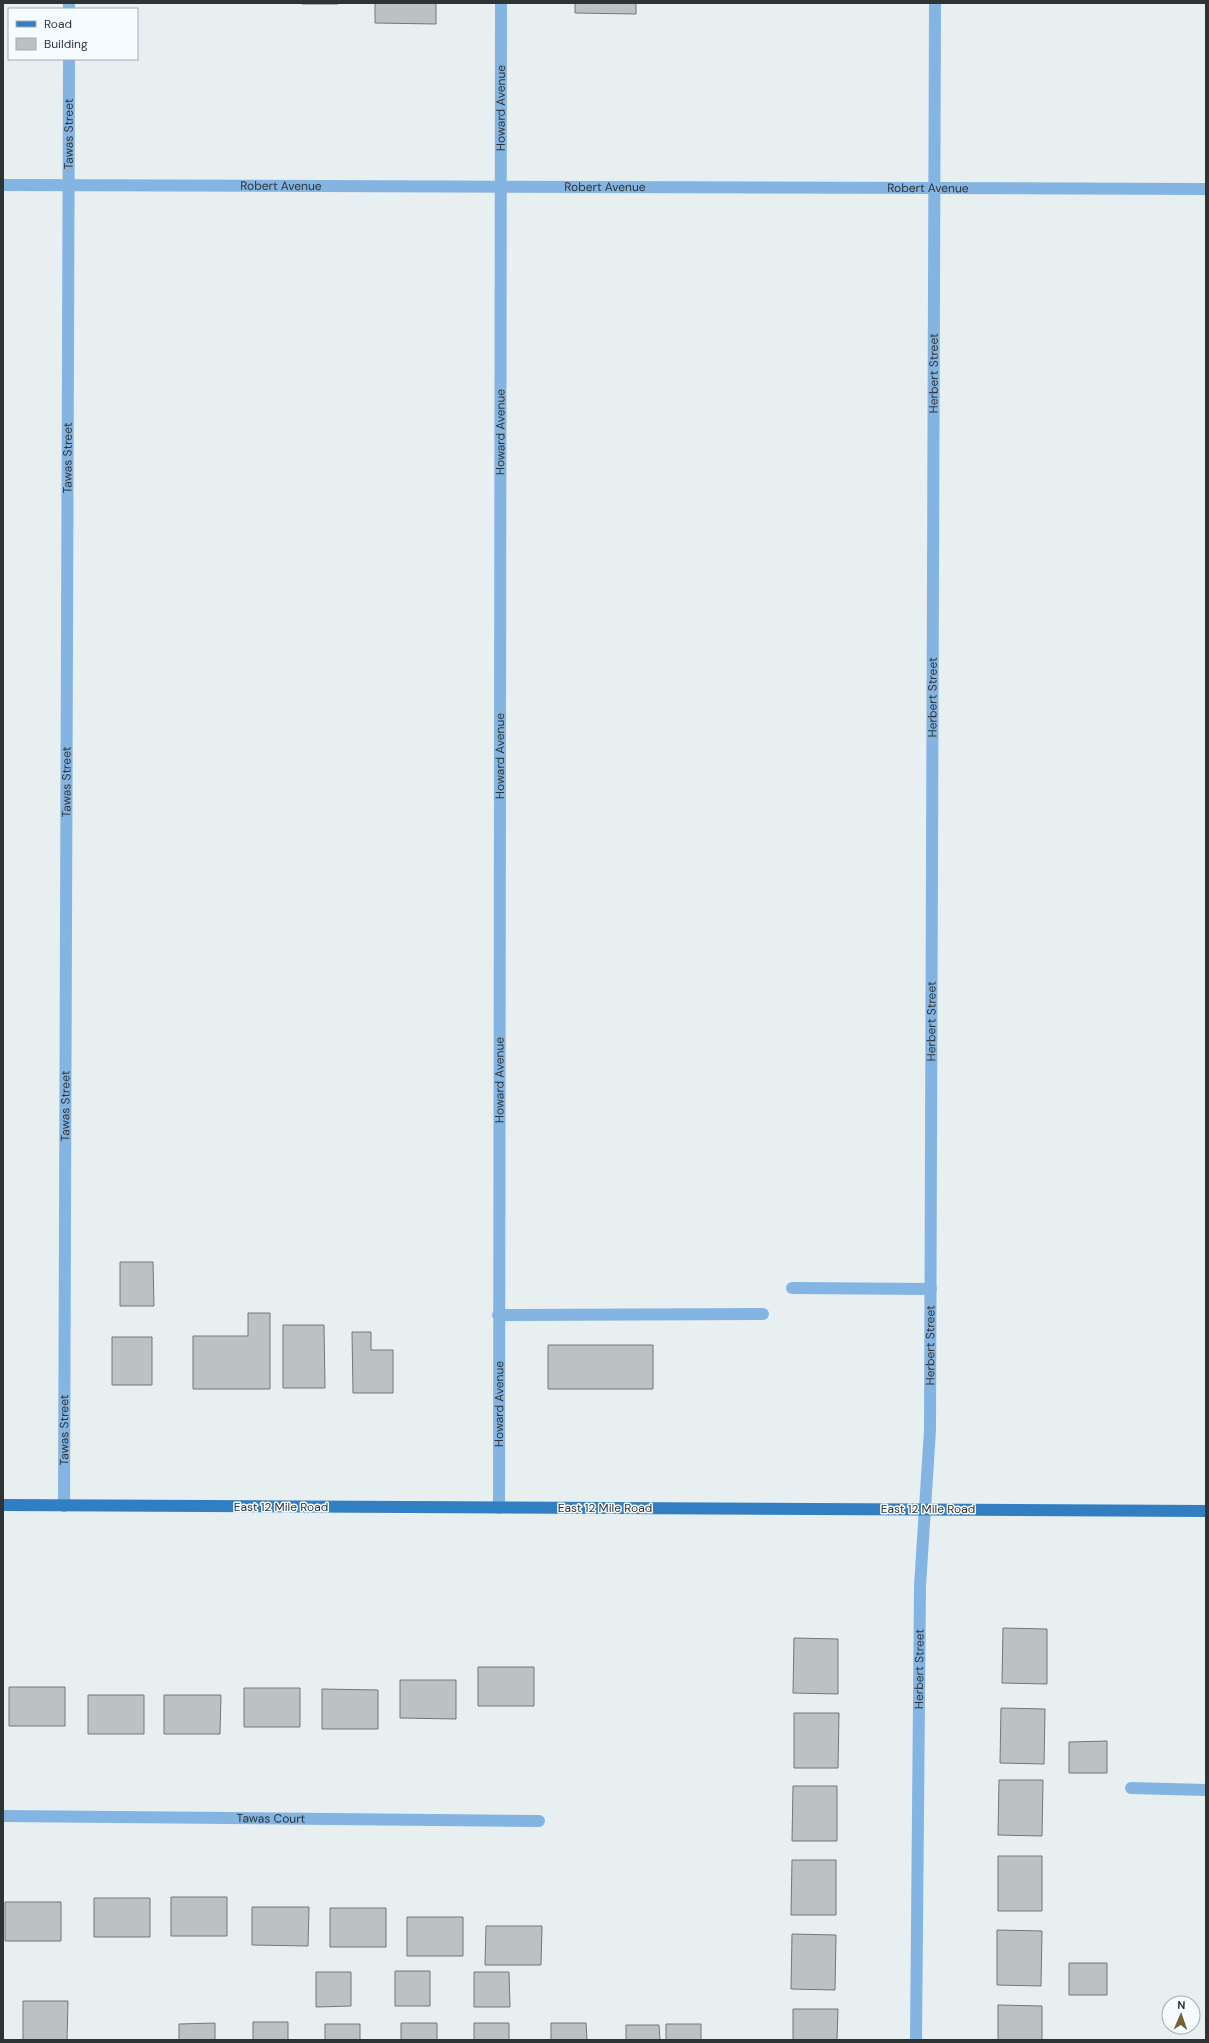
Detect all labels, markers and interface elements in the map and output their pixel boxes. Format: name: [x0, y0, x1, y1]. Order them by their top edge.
legend: [8, 8, 138, 60]
text: Road: [44, 16, 72, 32]
text: Building: [44, 36, 88, 52]
street label: Howard Avenue: [493, 65, 509, 151]
street label: Tawas Street: [61, 98, 77, 170]
street label: Robert Avenue: [240, 178, 322, 194]
street label: Robert Avenue: [564, 179, 646, 195]
street label: Robert Avenue: [887, 180, 969, 196]
street label: Herbert Street: [926, 333, 942, 414]
street label: Howard Avenue: [492, 389, 508, 475]
street label: Tawas Street: [59, 422, 76, 494]
street label: Herbert Street: [924, 657, 941, 738]
street label: Howard Avenue: [492, 713, 508, 799]
street label: Tawas Street: [58, 746, 75, 818]
street label: Herbert Street: [923, 981, 940, 1062]
street label: Howard Avenue: [492, 1037, 508, 1123]
street label: Tawas Street: [57, 1070, 74, 1142]
street label: Herbert Street: [922, 1305, 938, 1385]
street label: Howard Avenue: [491, 1361, 507, 1447]
street label: Tawas Street: [56, 1394, 72, 1466]
street label: East 12 Mile Road: [234, 1499, 328, 1515]
street label: East 12 Mile Road: [558, 1500, 652, 1516]
street label: East 12 Mile Road: [881, 1501, 975, 1517]
street label: Herbert Street: [911, 1629, 928, 1709]
street label: Tawas Court: [237, 1810, 306, 1827]
north arrow: [1161, 1995, 1201, 2035]
text: N: [1177, 1998, 1186, 2012]

